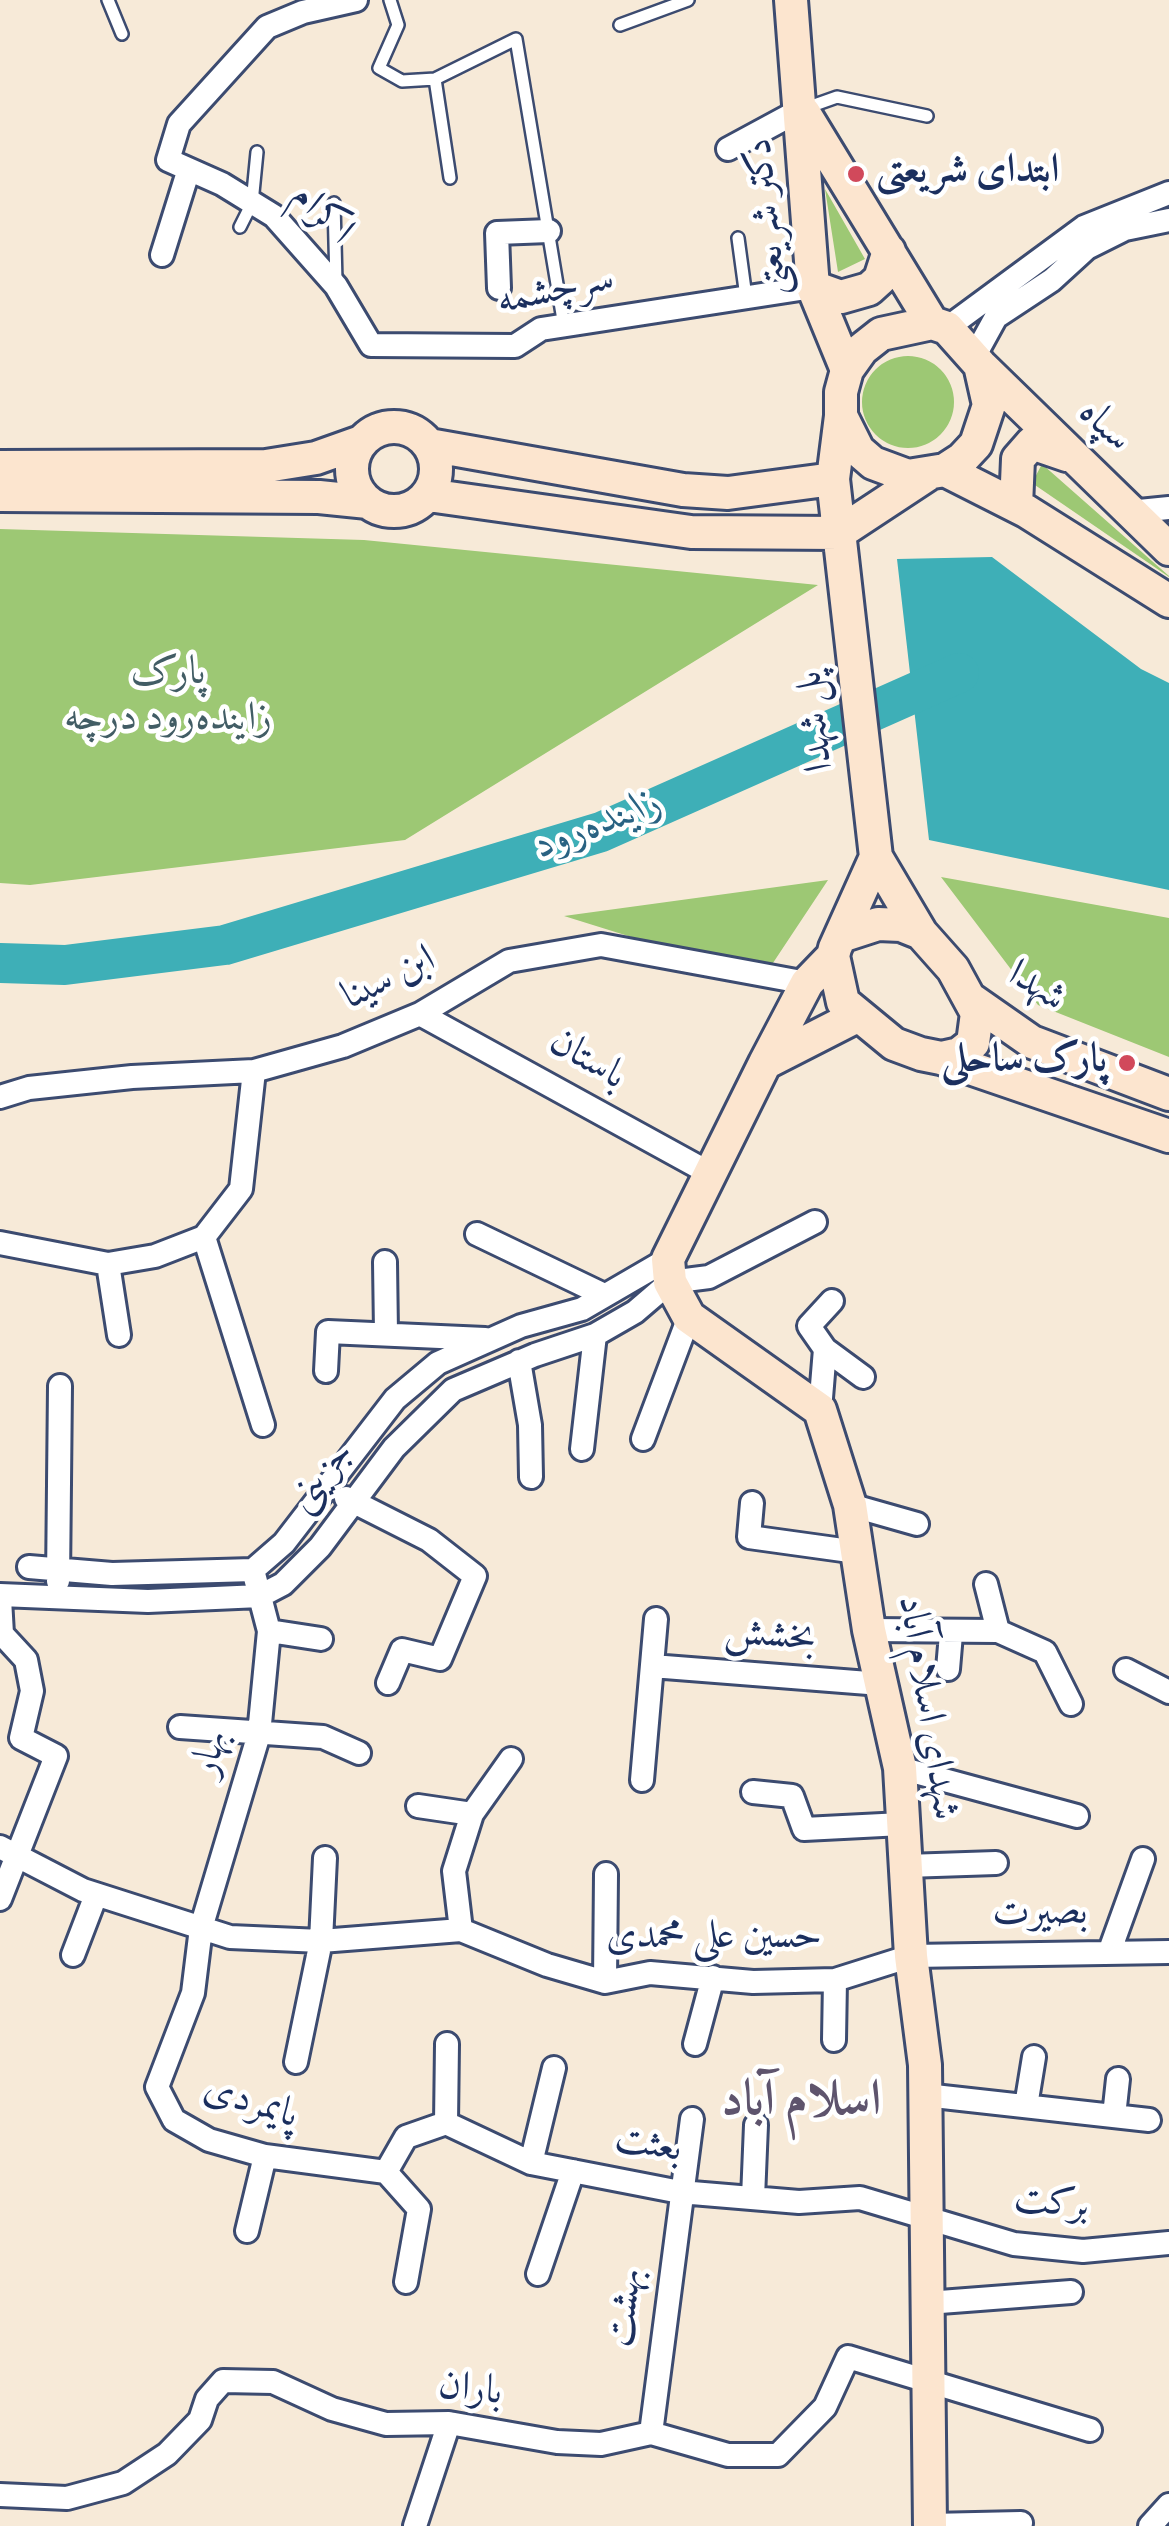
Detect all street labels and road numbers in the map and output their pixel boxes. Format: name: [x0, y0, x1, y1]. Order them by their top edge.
street label: دکتر شریعتی: [738, 136, 802, 298]
street label: اکرام: [278, 175, 362, 257]
street label: سرچشمه: [493, 257, 619, 329]
street label: سپاه: [1066, 391, 1140, 465]
street label: پل شهدا: [788, 668, 848, 774]
street label: ابن سینا: [335, 938, 445, 1024]
street label: شهدا: [997, 953, 1073, 1025]
street label: باستان: [539, 1020, 633, 1104]
street label: جزینی: [281, 1433, 367, 1525]
street label: شهدای اسلام آباد: [884, 1592, 966, 1824]
street label: بخشش: [722, 1610, 818, 1666]
street label: بهار: [184, 1725, 242, 1783]
street label: بصیرت: [992, 1891, 1088, 1941]
street label: حسین علی محمدی: [606, 1916, 822, 1964]
street label: پایمردی: [197, 2067, 303, 2143]
street label: بعثت: [611, 2118, 685, 2176]
street label: برکت: [1011, 2178, 1091, 2234]
street label: بهشت: [599, 2266, 657, 2350]
street label: باران: [435, 2364, 505, 2420]

